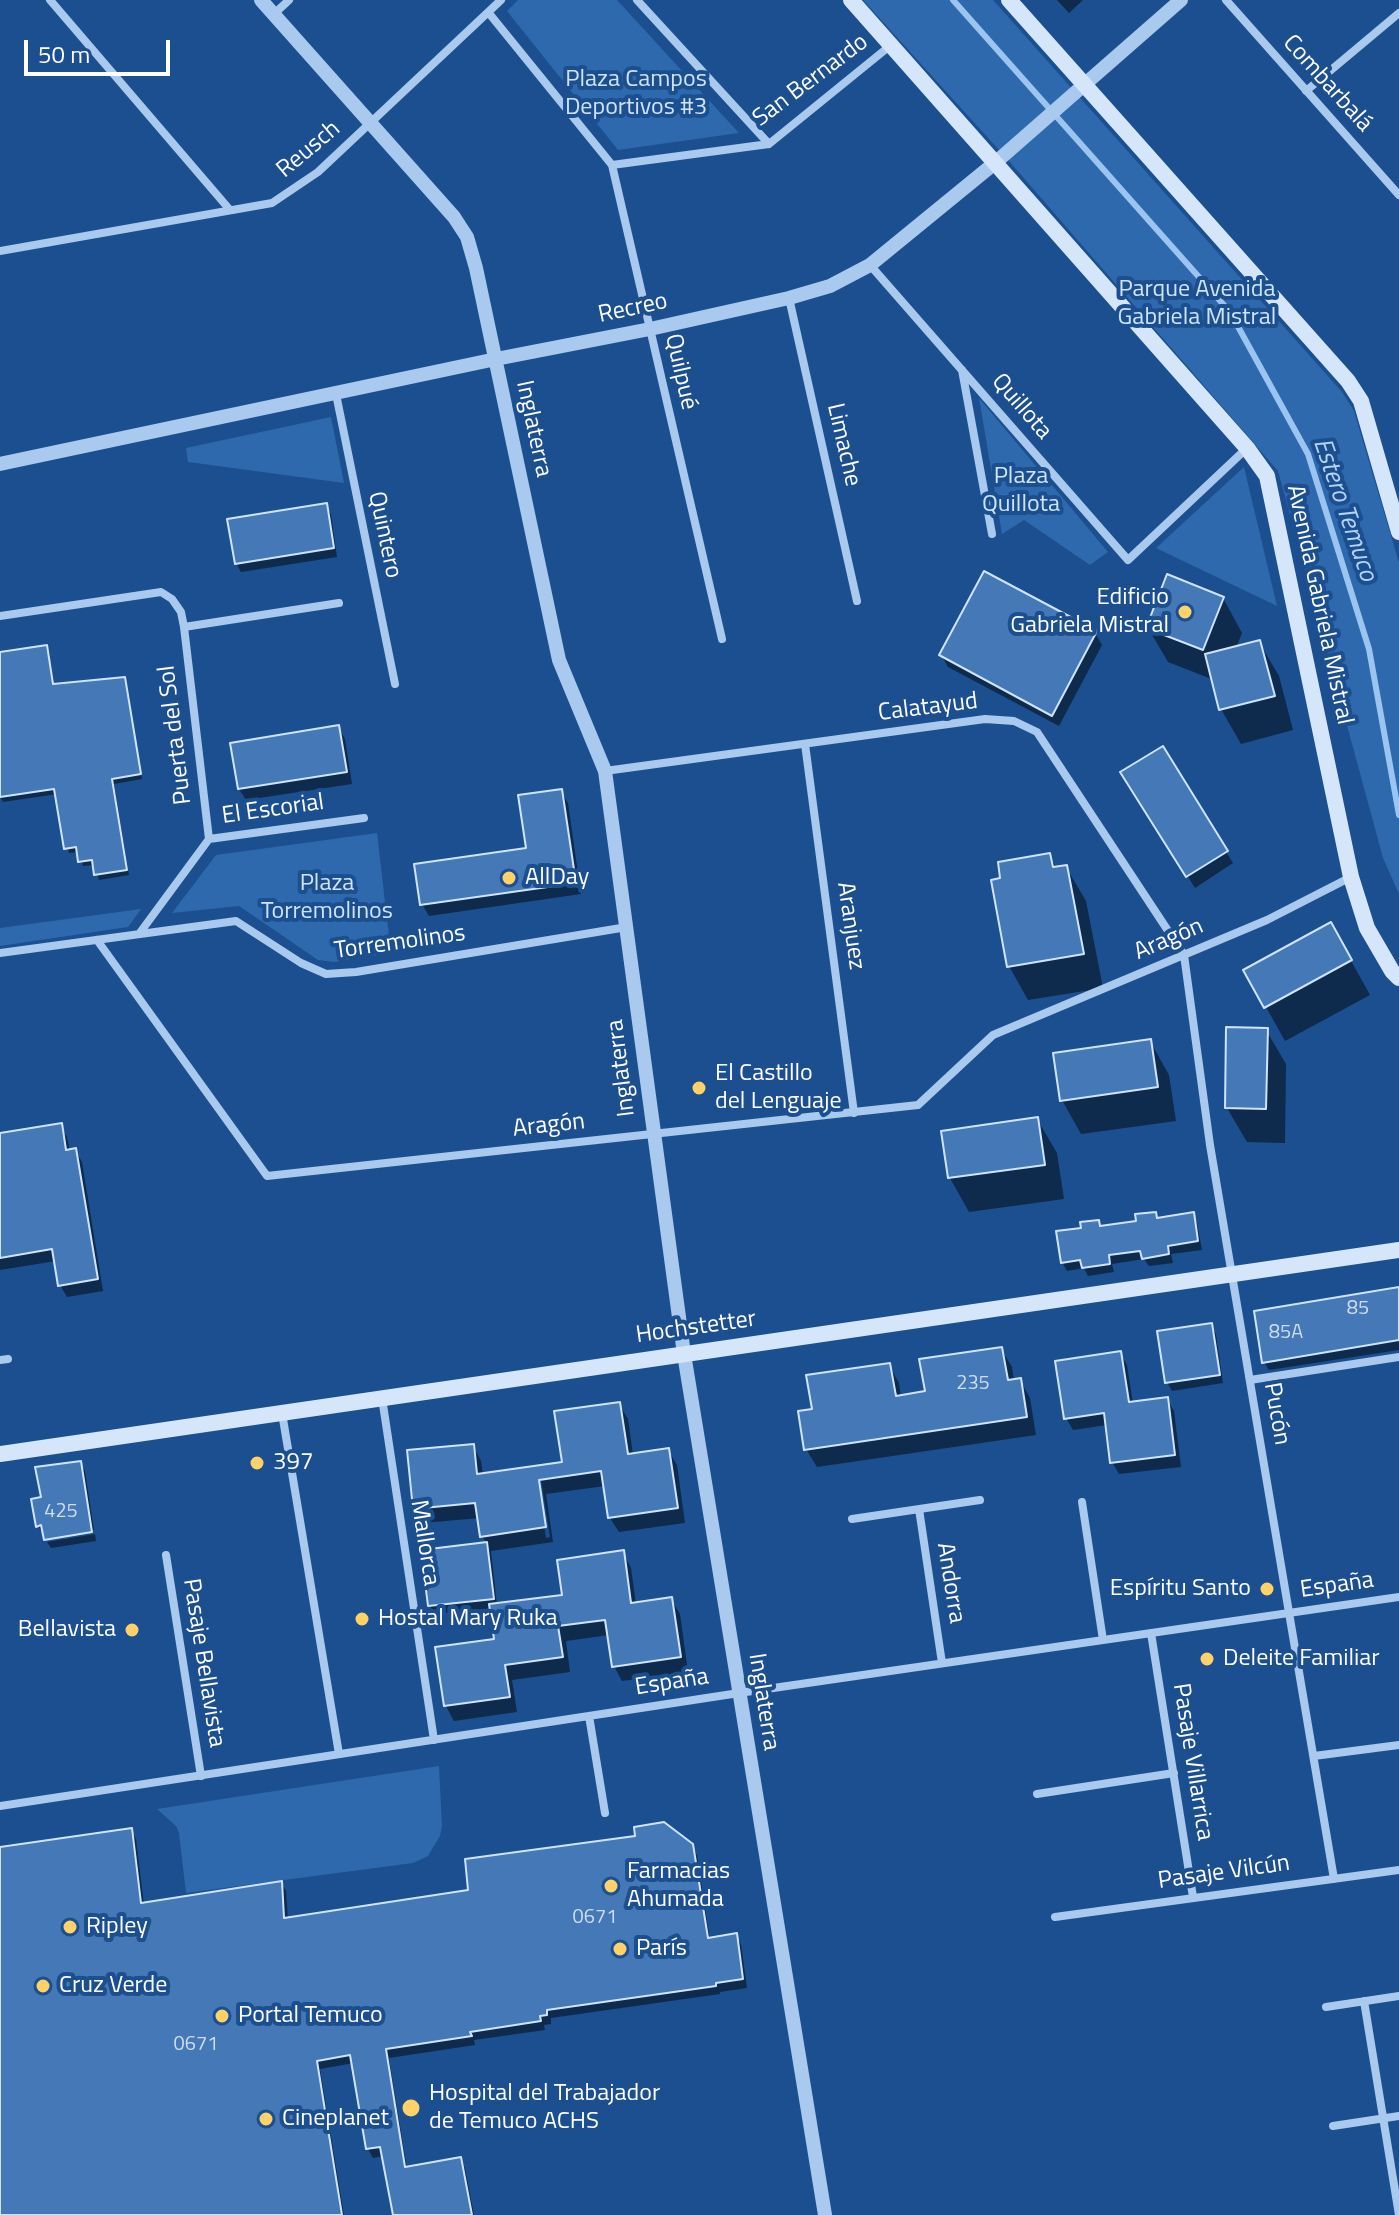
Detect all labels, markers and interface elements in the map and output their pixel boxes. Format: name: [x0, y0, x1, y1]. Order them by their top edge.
scale bar: [28, 24, 174, 74]
street label: San Bernardo: [748, 28, 874, 134]
street label: Combarbalá: [1276, 30, 1378, 138]
text: 50 m: [38, 36, 90, 72]
park label: Plaza Campos Deportivos #3: [565, 66, 707, 122]
street label: Reusch: [271, 115, 347, 185]
park label: Parque Avenida Gabriela Mistral: [1118, 276, 1276, 332]
street label: Recreo: [596, 288, 670, 330]
street label: Quilpué: [657, 331, 703, 413]
street label: Quillota: [985, 368, 1057, 446]
street label: Inglaterra: [509, 378, 557, 480]
street label: Limache: [819, 401, 867, 489]
water label: Estero Temuco: [1305, 434, 1383, 586]
park label: Plaza Quillota: [982, 463, 1060, 519]
street label: Avenida Gabriela Mistral: [1280, 483, 1358, 727]
street label: Quintero: [361, 489, 407, 581]
place label: Edificio Gabriela Mistral: [1010, 584, 1169, 640]
marker: Edificio Gabriela Mistral: [1176, 603, 1194, 621]
street label: Puerta del Sol: [153, 664, 199, 806]
street label: Calatayud: [877, 688, 979, 728]
street label: El Escorial: [220, 789, 326, 831]
place label: AllDay: [525, 864, 589, 892]
marker: AllDay: [500, 869, 518, 887]
park label: Plaza Torremolinos: [261, 870, 393, 926]
street label: Aranjuez: [830, 880, 870, 972]
street label: Aragón: [1130, 913, 1208, 967]
street label: Torremolinos: [333, 920, 467, 966]
street label: Inglaterra: [602, 1018, 642, 1118]
place label: El Castillo del Lenguaje: [715, 1060, 842, 1116]
marker: El Castillo del Lenguaje: [690, 1079, 708, 1097]
street label: Aragón: [511, 1108, 587, 1144]
house number: 85: [1347, 1297, 1369, 1321]
street label: Hochstetter: [634, 1305, 758, 1351]
house number: 85A: [1269, 1321, 1303, 1345]
house number: 235: [956, 1372, 990, 1396]
street label: Pucón: [1256, 1381, 1296, 1447]
place label: 397: [273, 1449, 313, 1477]
marker: 397: [248, 1454, 266, 1472]
street label: Mallorca: [403, 1498, 445, 1588]
house number: 425: [44, 1500, 78, 1524]
street label: Andorra: [929, 1541, 971, 1625]
street label: España: [1298, 1567, 1376, 1605]
place label: Espíritu Santo: [1110, 1575, 1251, 1603]
street label: Pasaje Bellavista: [175, 1577, 231, 1749]
marker: Espíritu Santo: [1258, 1580, 1276, 1598]
place label: Hostal Mary Ruka: [378, 1605, 557, 1633]
marker: Hostal Mary Ruka: [353, 1610, 371, 1628]
place label: Bellavista: [18, 1616, 116, 1644]
marker: Bellavista: [123, 1621, 141, 1639]
place label: Deleite Familiar: [1223, 1645, 1380, 1673]
marker: Deleite Familiar: [1198, 1650, 1216, 1668]
street label: Inglaterra: [741, 1651, 785, 1753]
street label: España: [633, 1663, 711, 1703]
street label: Pasaje Villarrica: [1165, 1681, 1219, 1843]
street label: Pasaje Vilcún: [1156, 1849, 1292, 1897]
place label: Farmacias Ahumada: [627, 1858, 730, 1914]
marker: Farmacias Ahumada: [602, 1877, 620, 1895]
house number: 0671: [573, 1906, 617, 1930]
place label: Ripley: [86, 1913, 148, 1941]
marker: Ripley: [61, 1918, 79, 1936]
place label: París: [636, 1935, 687, 1963]
marker: París: [611, 1940, 629, 1958]
place label: Cruz Verde: [59, 1972, 167, 2000]
marker: Cruz Verde: [34, 1977, 52, 1995]
place label: Portal Temuco: [238, 2002, 383, 2030]
marker: Portal Temuco: [213, 2007, 231, 2025]
house number: 0671: [174, 2033, 218, 2057]
place label: Hospital del Trabajador de Temuco ACHS: [429, 2080, 660, 2136]
marker: Hospital del Trabajador de Temuco ACHS: [400, 2097, 422, 2119]
place label: Cineplanet: [282, 2105, 389, 2133]
marker: Cineplanet: [257, 2110, 275, 2128]

